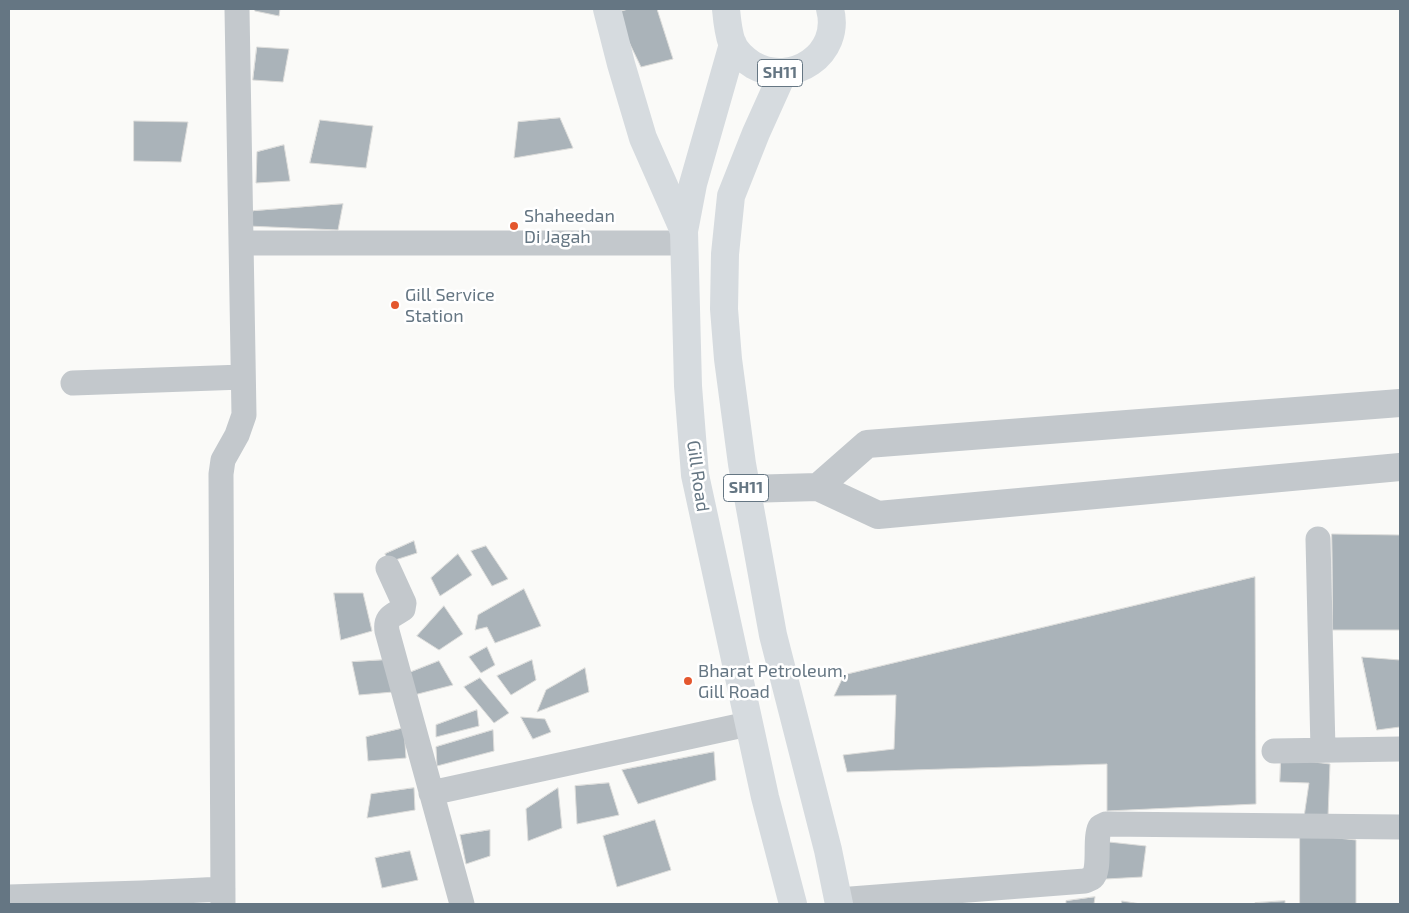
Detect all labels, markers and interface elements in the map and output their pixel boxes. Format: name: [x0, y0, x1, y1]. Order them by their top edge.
road number: SH11: [758, 59, 802, 86]
place label: Shaheedan Di Jagah: [524, 205, 615, 248]
marker: Shaheedan Di Jagah: [508, 220, 520, 232]
place label: Gill Service Station: [405, 284, 495, 326]
marker: Gill Service Station: [389, 299, 401, 311]
street label: Gill Road: [682, 439, 714, 513]
road number: SH11: [724, 474, 768, 502]
place label: Bharat Petroleum, Gill Road: [698, 660, 847, 702]
marker: Bharat Petroleum, Gill Road: [682, 675, 694, 687]

